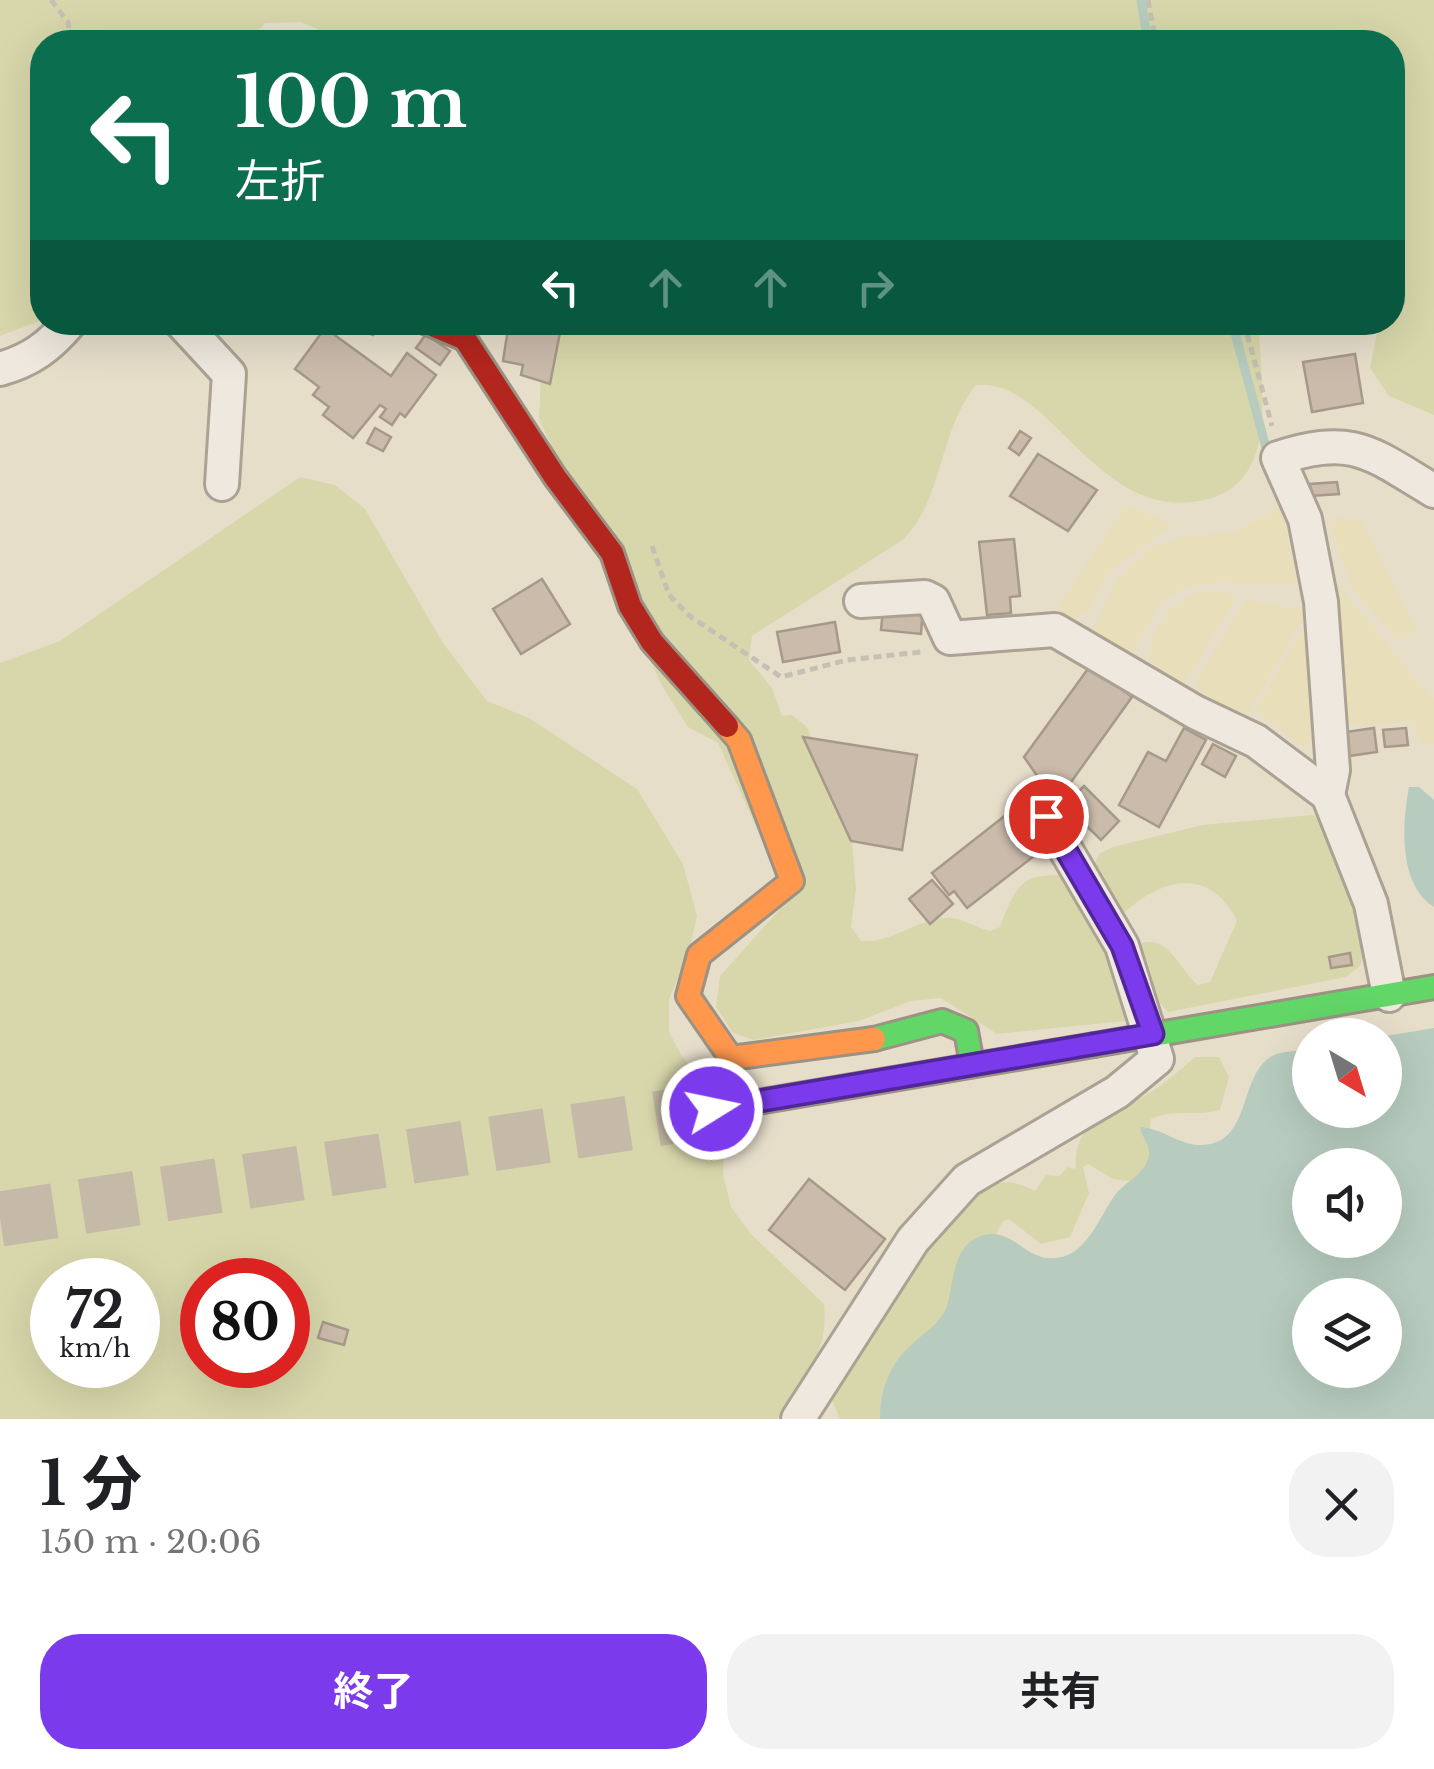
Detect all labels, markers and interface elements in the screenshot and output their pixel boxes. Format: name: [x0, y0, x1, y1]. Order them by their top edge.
text: 100 m: [235, 59, 467, 146]
icon: left: [70, 70, 200, 200]
text: 左折: [235, 153, 325, 209]
icon: left: [533, 260, 588, 315]
icon: ahead: [638, 260, 693, 315]
icon: ahead: [743, 260, 798, 315]
icon: right: [848, 260, 903, 315]
pin: [1004, 774, 1089, 859]
icon: arrive: [1019, 789, 1074, 844]
north arrow: [1292, 1018, 1402, 1128]
map controls: [1292, 1018, 1402, 1388]
position arrow: [660, 1057, 764, 1161]
button: sound: [1292, 1148, 1402, 1258]
speed limit sign: 80: [180, 1258, 310, 1388]
button: layers: [1292, 1278, 1402, 1388]
text: 72: [66, 1279, 124, 1342]
text: km/h: [60, 1333, 130, 1364]
text: 1 分: [40, 1447, 142, 1521]
button: close: [1289, 1452, 1394, 1557]
text: 150 m · 20:06: [40, 1522, 261, 1562]
button: 終了: [40, 1634, 707, 1749]
button: 共有: [727, 1634, 1394, 1749]

